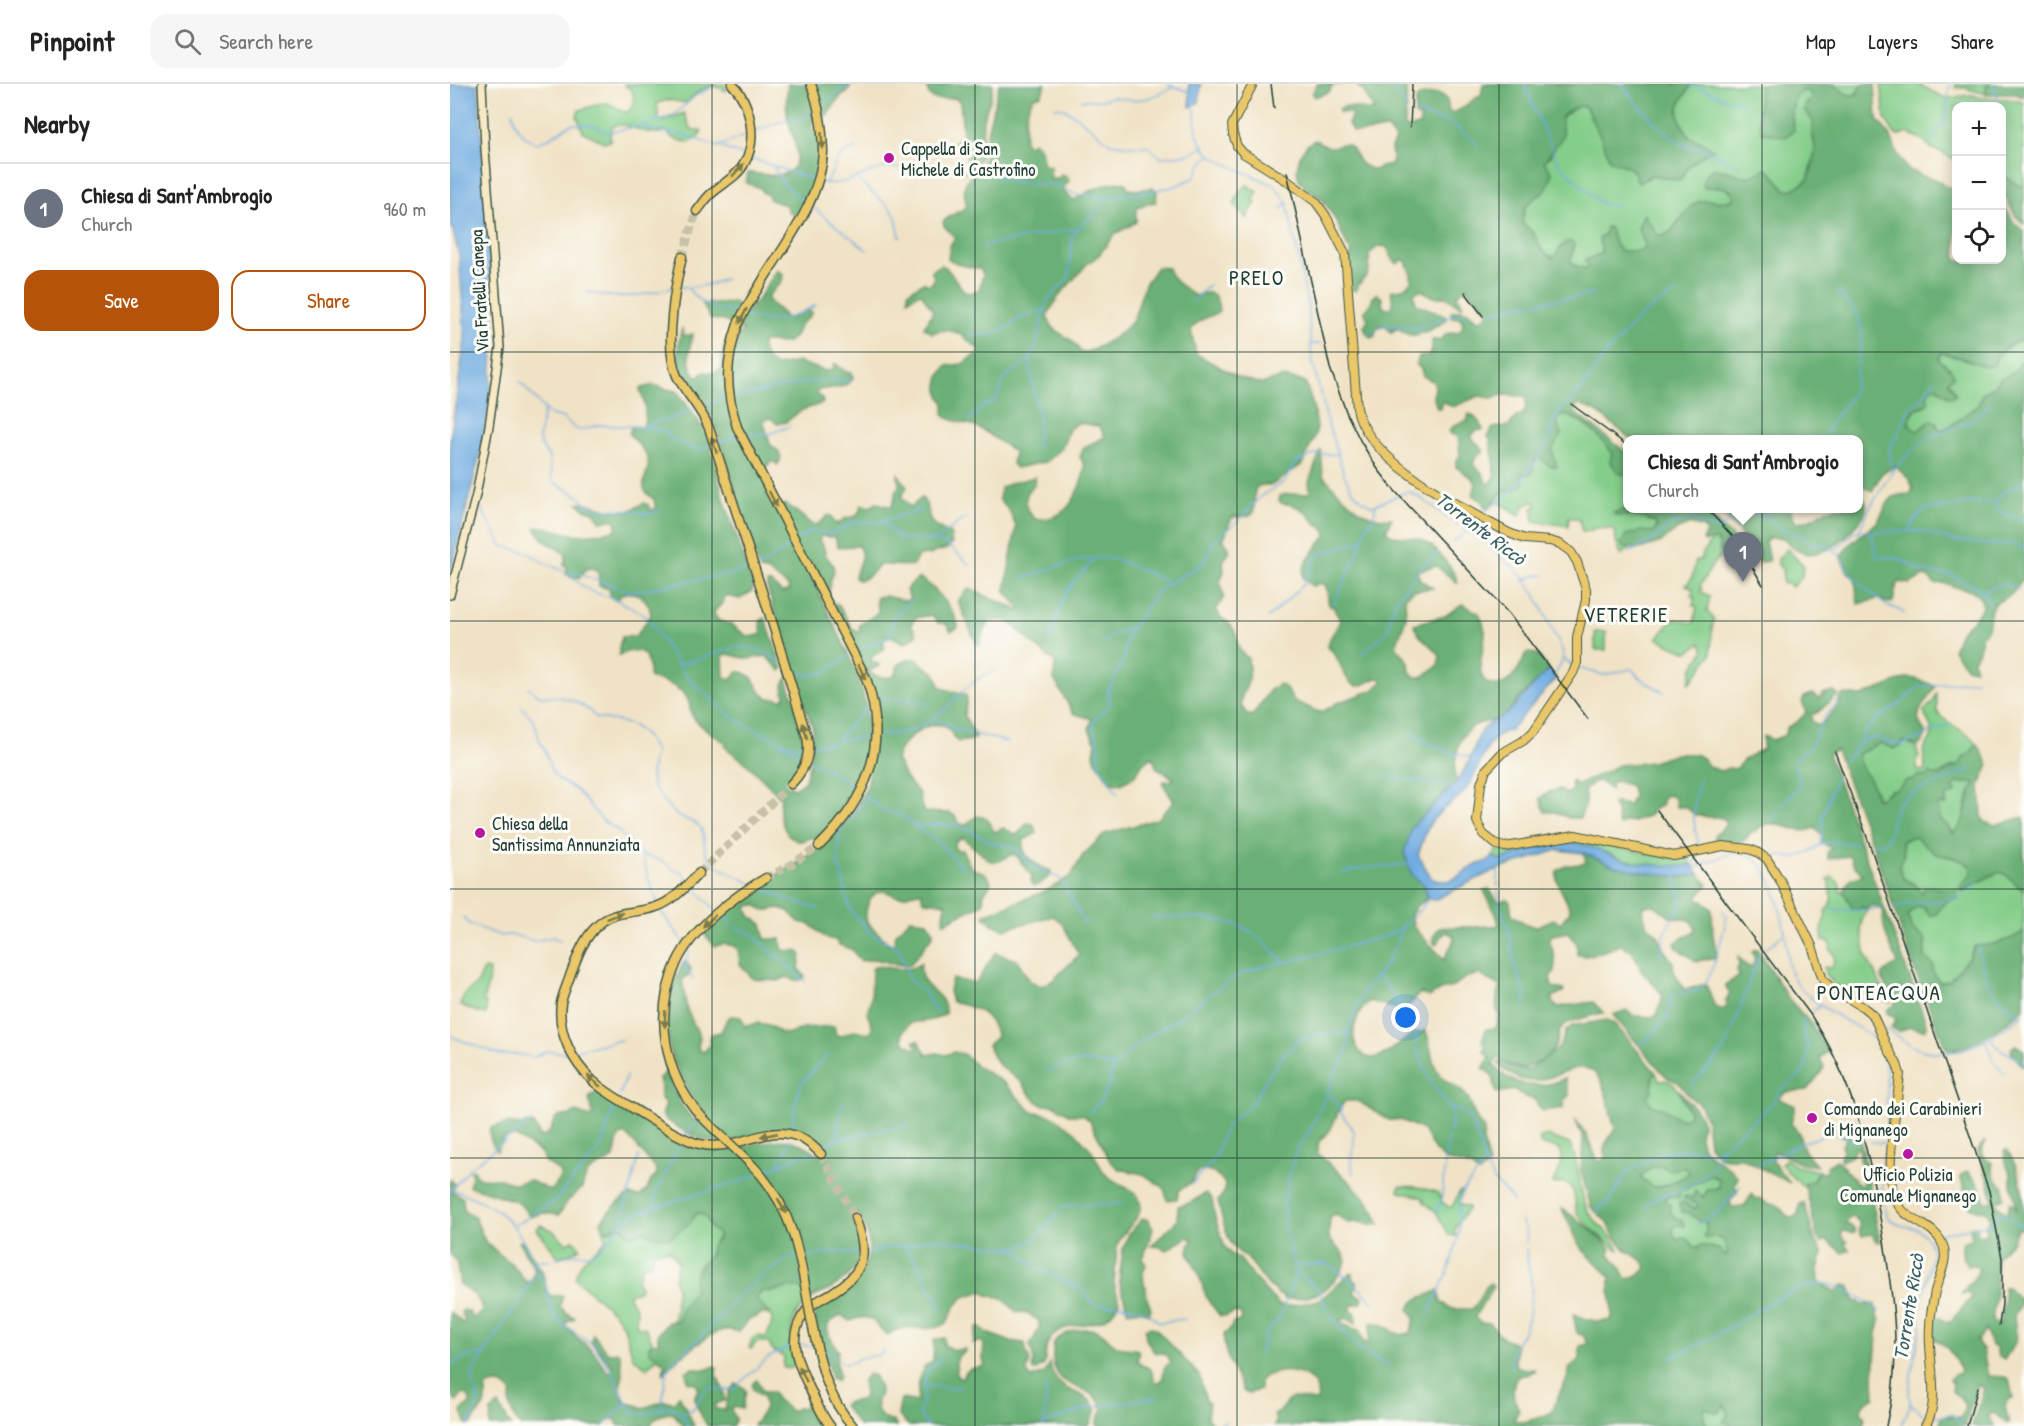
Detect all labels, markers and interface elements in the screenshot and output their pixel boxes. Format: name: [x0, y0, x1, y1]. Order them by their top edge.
search box: [150, 14, 570, 68]
text: Pinpoint: [30, 22, 114, 60]
icon: search: [171, 25, 204, 58]
text: Search here: [219, 26, 313, 56]
text: Map: [1806, 27, 1835, 56]
text: Layers: [1868, 27, 1918, 56]
text: Share: [1951, 27, 1994, 56]
map controls: [1952, 102, 2006, 264]
button: +: [1952, 102, 2006, 156]
text: Nearby: [24, 106, 90, 141]
one-way arrow: [817, 132, 827, 151]
place label: Cappella di San Michele di Castrofino: [901, 136, 1036, 182]
marker: Cappella di San Michele di Castrofino: [882, 151, 896, 165]
button: −: [1952, 156, 2006, 210]
one-way arrow: [731, 162, 745, 177]
text: Chiesa di Sant'Ambrogio: [81, 180, 272, 210]
text: 1: [40, 195, 47, 222]
text: 960 m: [384, 195, 426, 222]
text: Church: [81, 210, 132, 237]
button: locate: [1952, 210, 2006, 264]
street label: Via Fratelli Canepa: [463, 229, 495, 353]
district label: PRELO: [1229, 263, 1285, 292]
button: Save: [24, 270, 219, 331]
button: Share: [231, 270, 426, 331]
one-way arrow: [738, 307, 747, 324]
one-way arrow: [709, 435, 719, 453]
popup: [1623, 435, 1863, 513]
text: Chiesa di Sant'Ambrogio: [1647, 446, 1839, 476]
text: Church: [1647, 476, 1699, 503]
water label: Torrente Riccò: [1430, 485, 1533, 572]
one-way arrow: [768, 491, 778, 508]
pin: 1: [1724, 532, 1762, 582]
district label: VETRERIE: [1583, 600, 1669, 629]
one-way arrow: [858, 664, 867, 681]
one-way arrow: [800, 721, 809, 739]
place label: Chiesa della Santissima Annunziata: [492, 811, 639, 857]
marker: Chiesa della Santissima Annunziata: [473, 826, 487, 840]
one-way arrow: [606, 910, 624, 920]
one-way arrow: [701, 914, 716, 928]
district label: PONTEACQUA: [1817, 978, 1941, 1007]
your location: [1391, 1003, 1420, 1032]
one-way arrow: [660, 1010, 670, 1029]
one-way arrow: [587, 1075, 602, 1088]
place label: Comando dei Carabinieri di Mignanego: [1824, 1096, 1982, 1142]
marker: Comando dei Carabinieri di Mignanego: [1805, 1111, 1819, 1125]
one-way arrow: [759, 1131, 778, 1140]
marker: Ufficio Polizia Comunale Mignanego: [1901, 1147, 1915, 1161]
place label: Ufficio Polizia Comunale Mignanego: [1840, 1162, 1976, 1208]
one-way arrow: [777, 1198, 787, 1215]
water label: Torrente Riccò: [1886, 1250, 1930, 1362]
one-way arrow: [798, 1366, 807, 1383]

